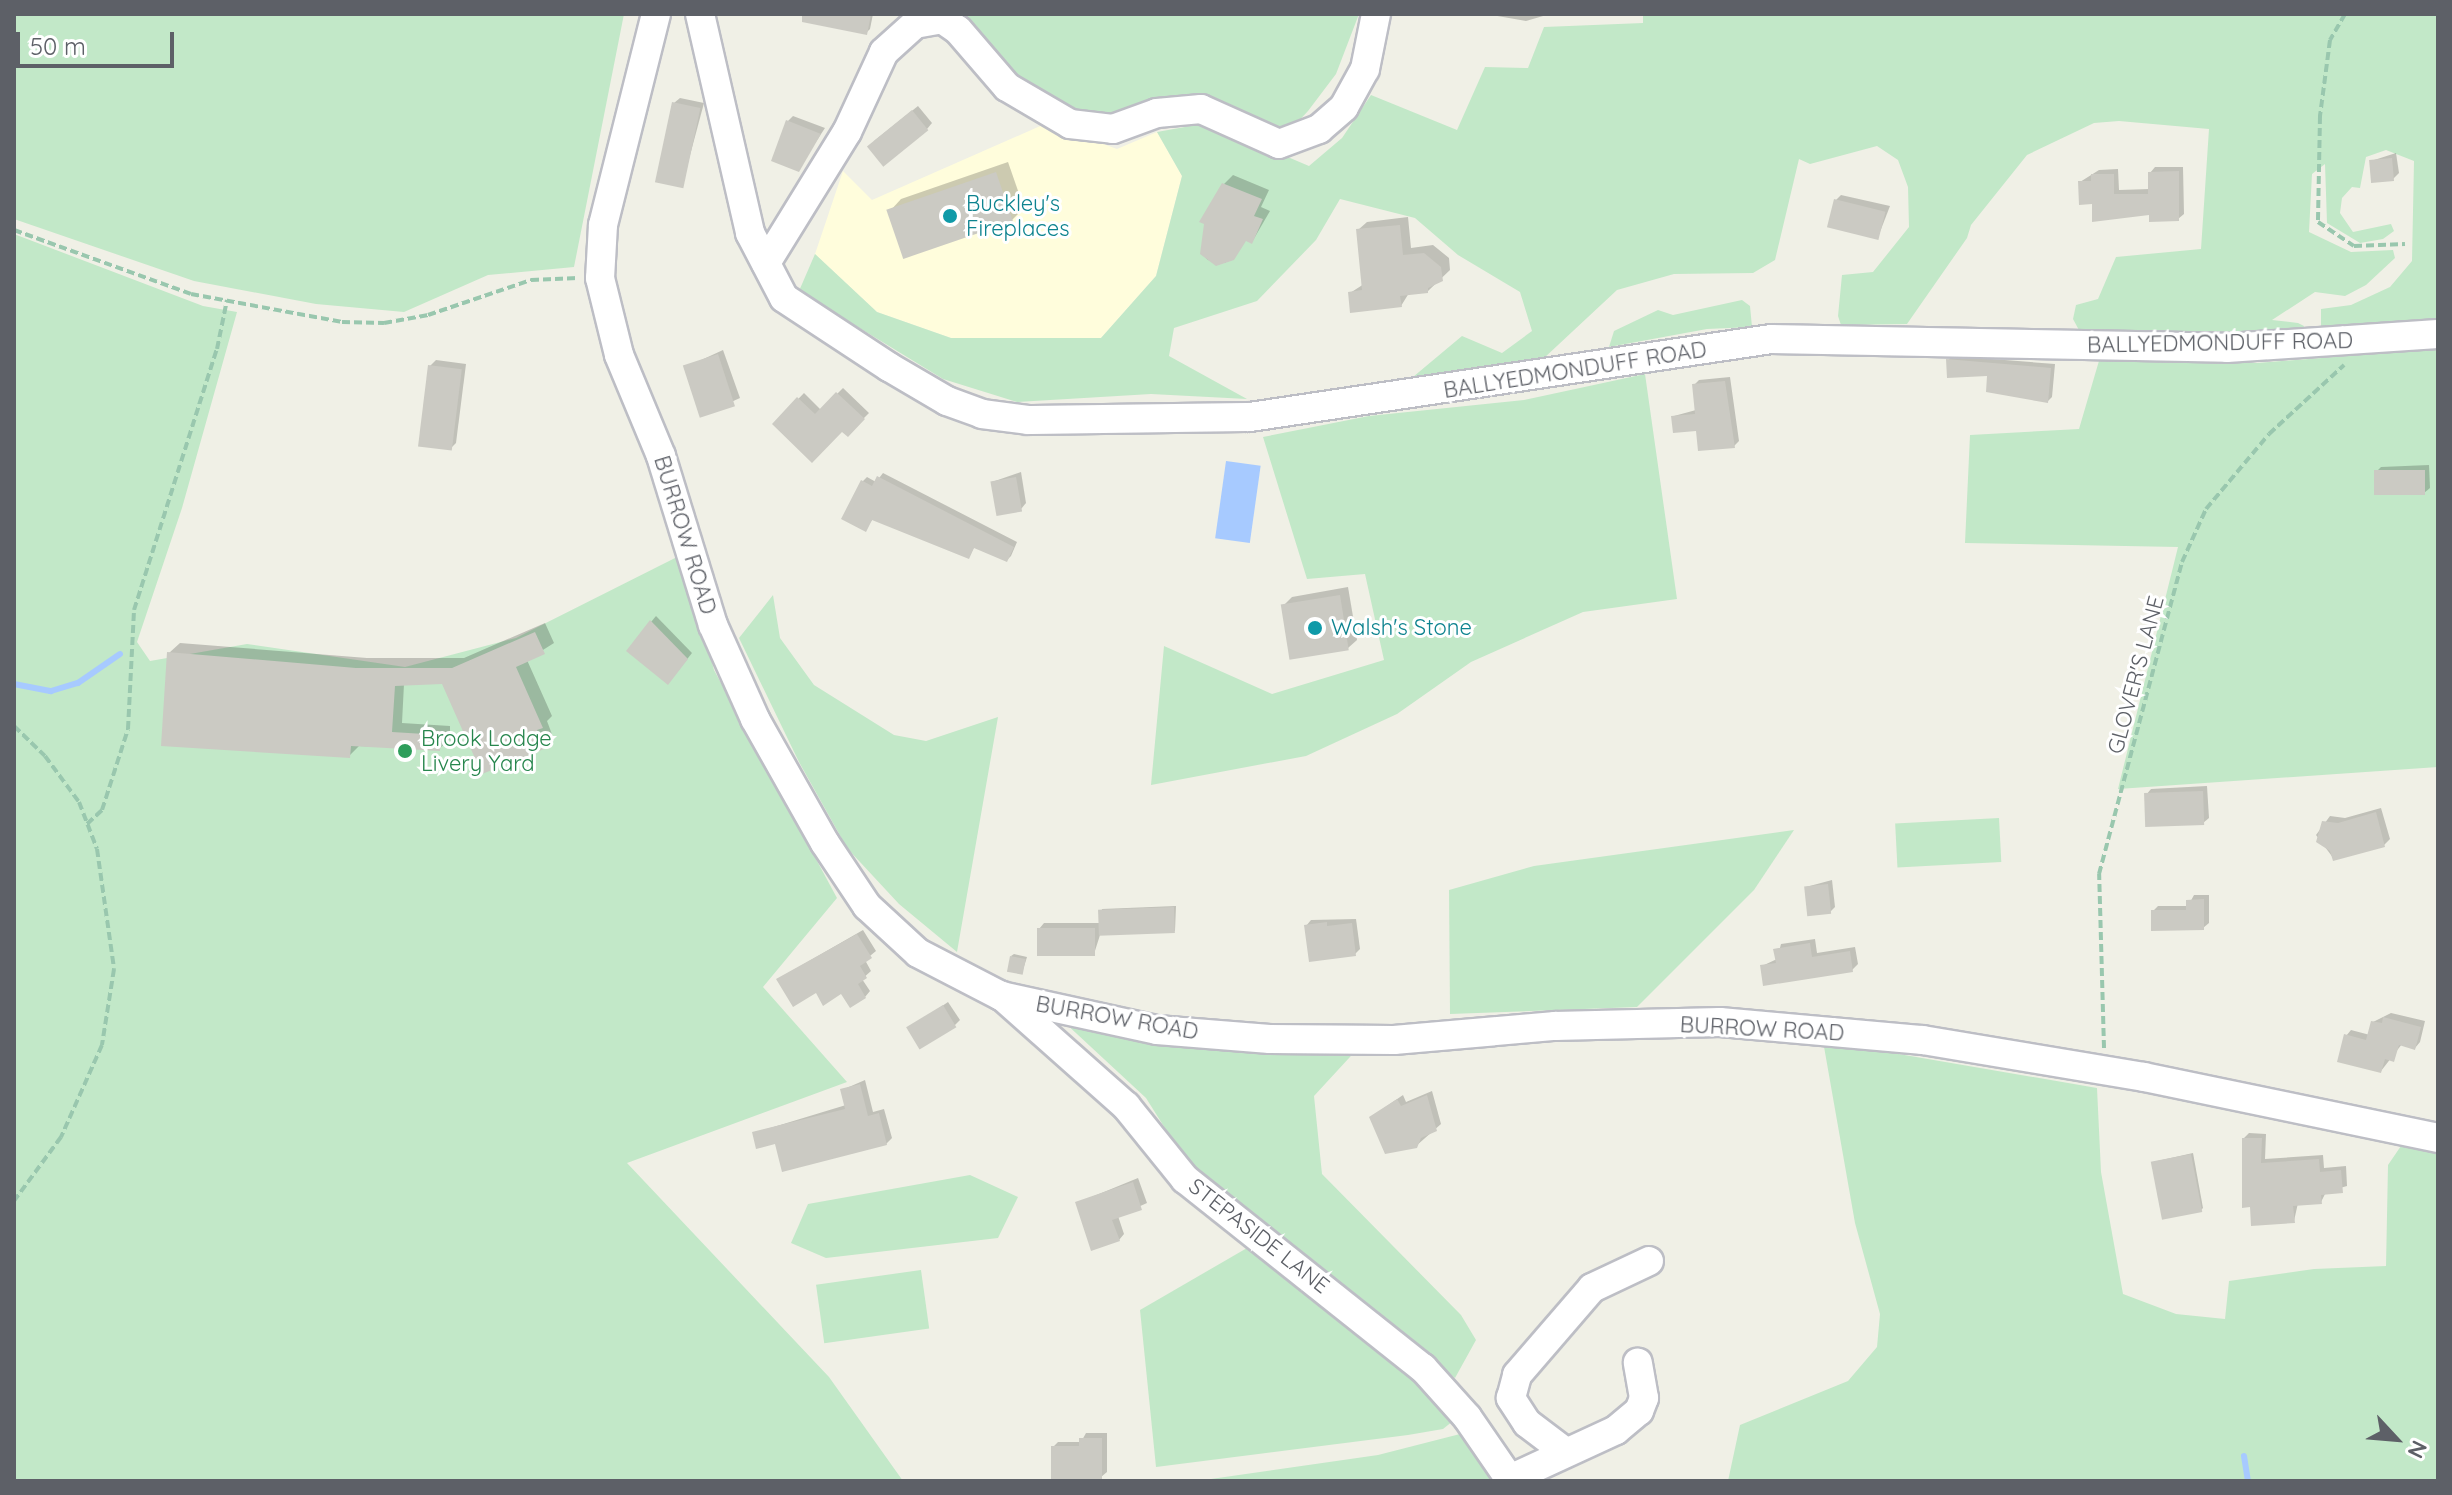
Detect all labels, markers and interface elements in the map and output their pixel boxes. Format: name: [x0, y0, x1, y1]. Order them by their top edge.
scale bar: [20, 16, 178, 66]
text: 50 m: [30, 31, 86, 61]
place label: Buckley's Fireplaces: [966, 190, 1069, 242]
marker: Buckley's Fireplaces: [941, 207, 959, 225]
street label: BALLYEDMONDUFF ROAD: [2087, 327, 2353, 359]
street label: BALLYEDMONDUFF ROAD: [1442, 336, 1708, 404]
street label: BURROW ROAD: [648, 452, 722, 618]
street label: GLOVER'S LANE: [2102, 593, 2170, 757]
place label: Walsh's Stone: [1331, 615, 1472, 641]
marker: Walsh's Stone: [1306, 619, 1324, 637]
place label: Brook Lodge Livery Yard: [421, 725, 552, 776]
marker: Brook Lodge Livery Yard: [396, 742, 414, 760]
street label: BURROW ROAD: [1034, 991, 1200, 1045]
street label: BURROW ROAD: [1679, 1012, 1845, 1046]
street label: STEPASIDE LANE: [1183, 1173, 1335, 1299]
north arrow: [2356, 1399, 2436, 1479]
text: N: [2401, 1436, 2434, 1463]

